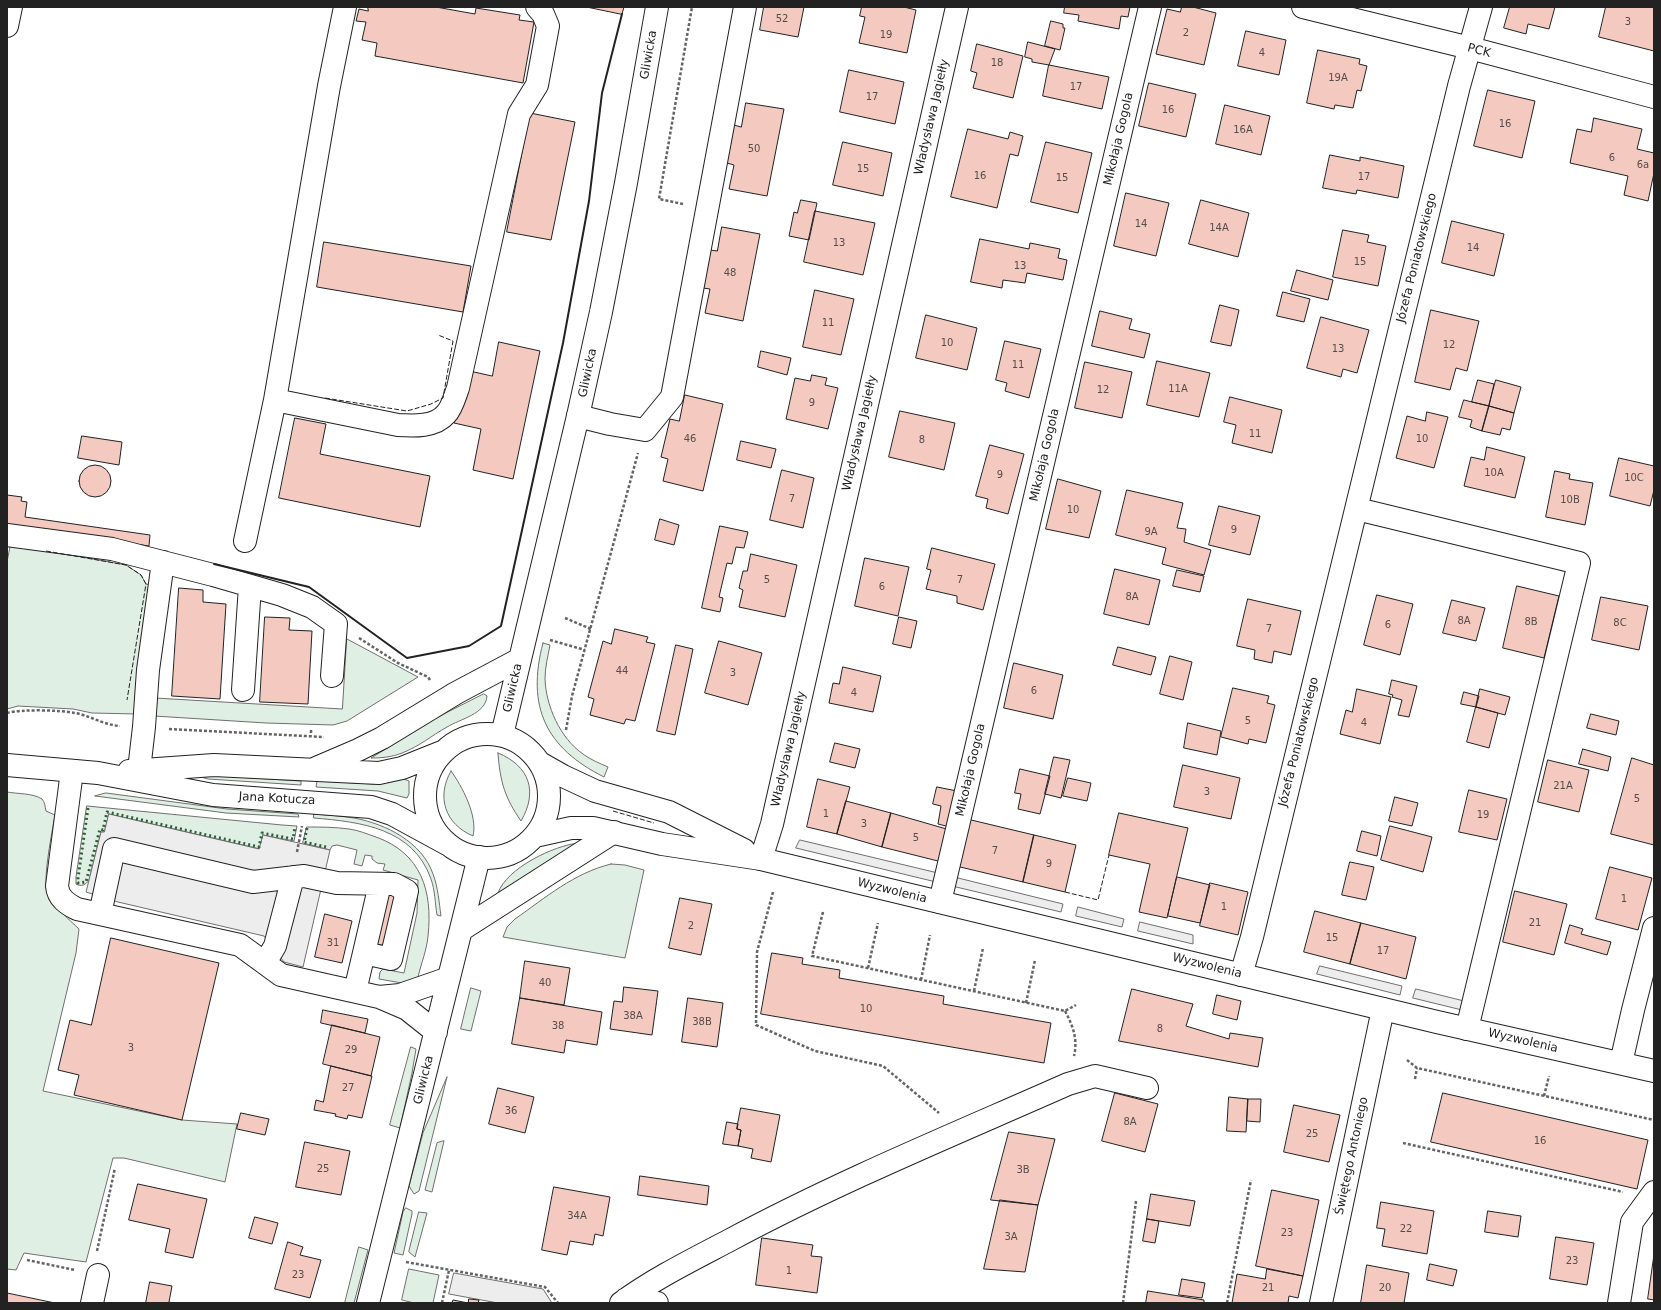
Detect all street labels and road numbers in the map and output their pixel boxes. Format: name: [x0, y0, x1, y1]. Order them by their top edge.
street label: Gliwicka: [638, 29, 660, 81]
street label: PCK: [1466, 41, 1492, 61]
street label: Władysława Jagiełły: [912, 58, 952, 176]
street label: Mikołaja Gogola: [1101, 91, 1137, 187]
street label: Józefa Poniatowskiego: [1394, 192, 1440, 324]
street label: Gliwicka: [576, 347, 600, 399]
street label: Władysława Jagiełły: [840, 374, 880, 492]
street label: Mikołaja Gogola: [1027, 407, 1063, 503]
street label: Gliwicka: [500, 662, 526, 714]
street label: Józefa Poniatowskiego: [1276, 676, 1322, 808]
street label: Władysława Jagiełły: [769, 690, 809, 808]
street label: Mikołaja Gogola: [953, 722, 989, 818]
street label: Jana Kotucza: [238, 790, 316, 808]
street label: Wyzwolenia: [856, 875, 928, 907]
street label: Wyzwolenia: [1171, 950, 1243, 982]
street label: Wyzwolenia: [1487, 1026, 1559, 1056]
street label: Gliwicka: [411, 1054, 437, 1106]
street label: Świętego Antoniego: [1332, 1096, 1372, 1216]

